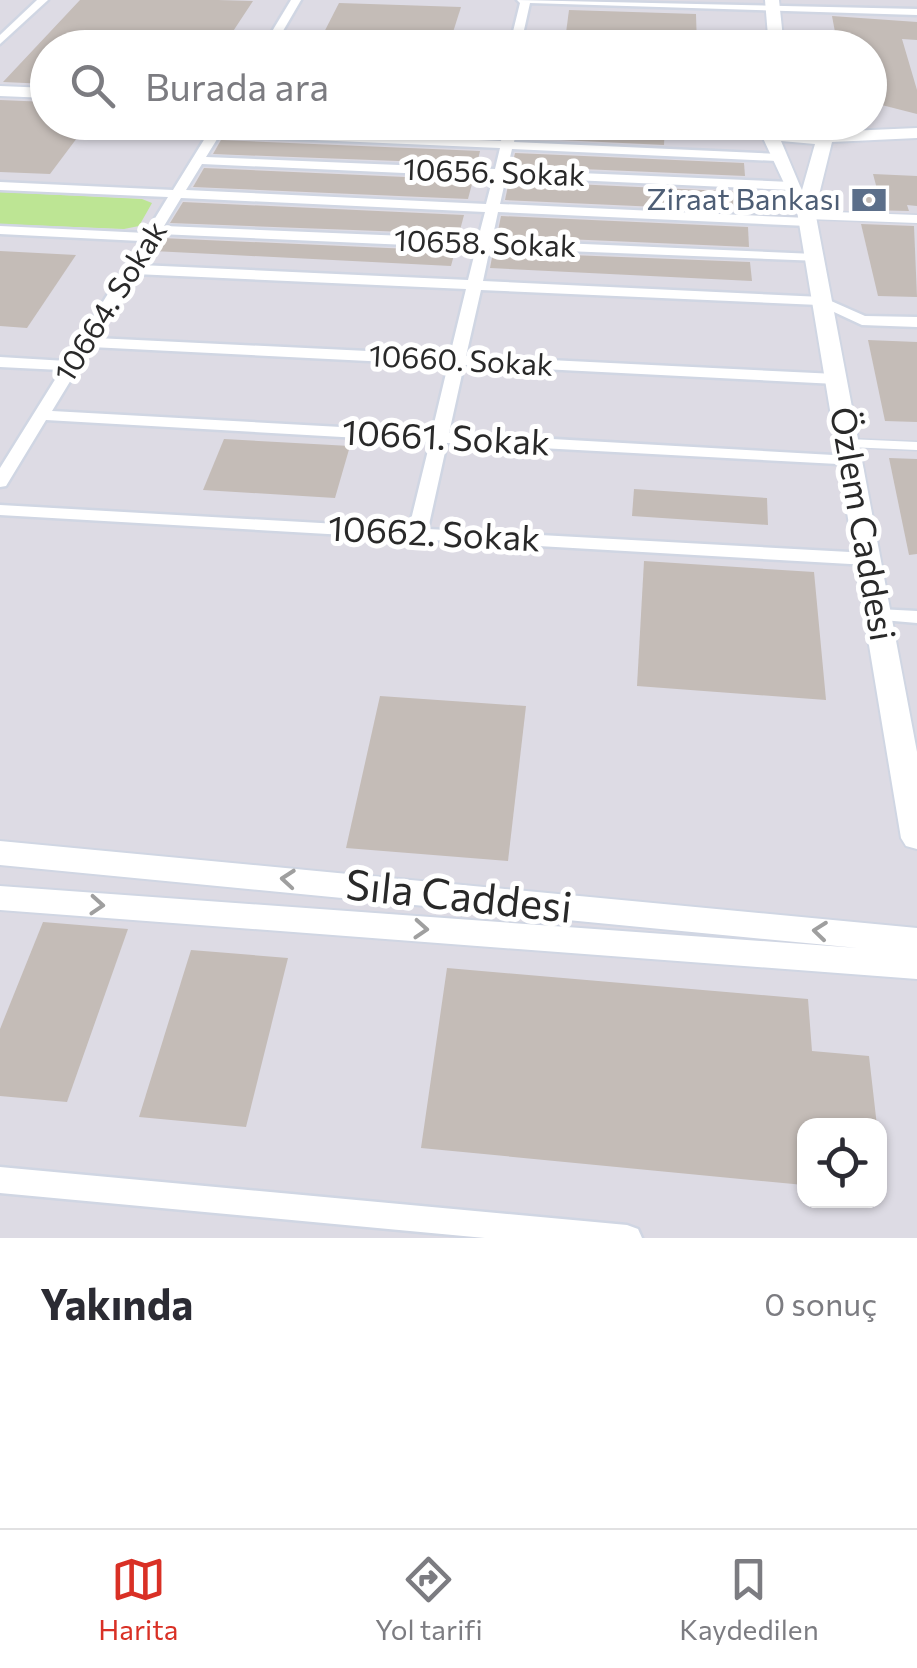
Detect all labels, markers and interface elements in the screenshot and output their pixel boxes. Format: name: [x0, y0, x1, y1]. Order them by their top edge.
search box: [30, 30, 887, 140]
icon: search: [65, 58, 120, 113]
text: Burada ara: [145, 62, 329, 109]
street label: 10656. Sokak: [402, 149, 586, 192]
place label: Ziraat Bankası: [646, 179, 841, 216]
bank icon: Ziraat Bankası: [850, 181, 888, 219]
street label: 10664. Sokak: [45, 213, 173, 388]
street label: 10658. Sokak: [393, 220, 577, 263]
street label: 10660. Sokak: [368, 335, 554, 382]
street label: Özlem Caddesi: [823, 403, 906, 644]
street label: 10661. Sokak: [341, 409, 551, 462]
street label: 10662. Sokak: [327, 504, 541, 559]
street label: Sıla Caddesi: [343, 856, 575, 932]
one-way arrow: [279, 869, 295, 890]
one-way arrow: [90, 894, 106, 915]
one-way arrow: [414, 918, 430, 939]
one-way arrow: [812, 921, 828, 943]
map controls: [797, 1118, 887, 1208]
button: locate: [797, 1118, 887, 1208]
text: Yakında: [40, 1277, 193, 1329]
text: 0 sonuç: [764, 1283, 877, 1323]
tab: Harita: [98, 1552, 178, 1646]
tab: Yol tarifi: [375, 1552, 483, 1646]
tab: Kaydedilen: [679, 1552, 819, 1646]

